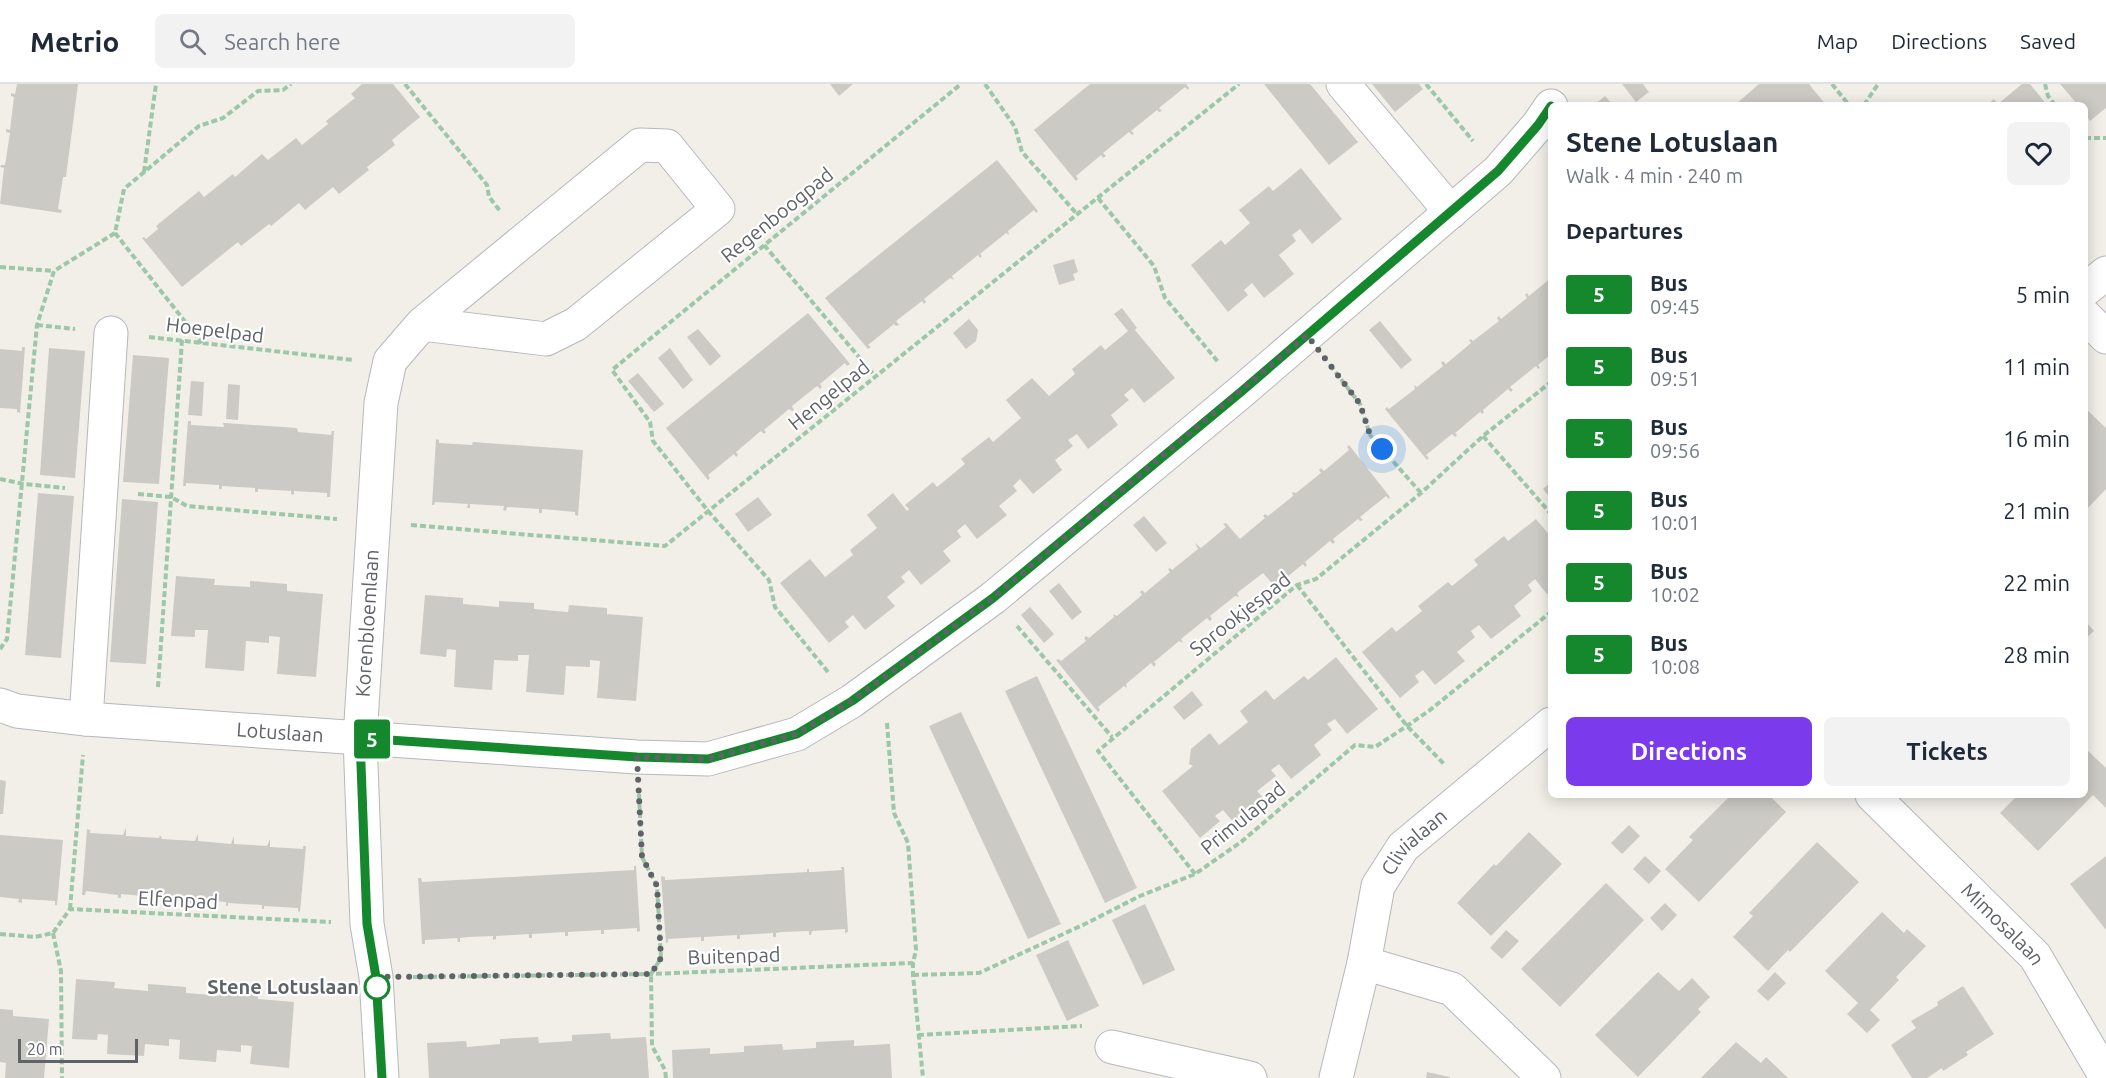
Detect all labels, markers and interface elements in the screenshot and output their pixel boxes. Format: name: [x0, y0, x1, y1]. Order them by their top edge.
search box: [155, 14, 575, 68]
icon: search: [176, 25, 209, 58]
text: Metrio: [30, 26, 119, 57]
text: Search here: [224, 29, 341, 54]
text: Map: [1817, 29, 1858, 53]
text: Directions: [1891, 29, 1987, 53]
text: Saved: [2020, 29, 2076, 53]
button: heart: [2007, 122, 2070, 185]
text: Stene Lotuslaan: [1566, 126, 1778, 157]
street label: Regenboogpad: [716, 162, 837, 267]
text: Walk · 4 min · 240 m: [1566, 164, 1743, 187]
text: Departures: [1566, 218, 1683, 243]
text: Bus: [1650, 270, 1688, 295]
text: 5: [1593, 282, 1605, 306]
text: 5 min: [2016, 282, 2070, 307]
text: 09:45: [1650, 295, 1700, 318]
street label: Hoepelpad: [165, 312, 265, 347]
text: Bus: [1650, 342, 1688, 367]
text: 5: [1593, 354, 1605, 378]
text: 11 min: [2003, 354, 2070, 379]
street label: Hengelpad: [783, 355, 874, 434]
text: 09:51: [1650, 367, 1700, 390]
text: Bus: [1650, 414, 1688, 439]
text: 5: [1593, 426, 1605, 450]
text: 16 min: [2003, 426, 2070, 451]
your location: [1367, 434, 1397, 464]
text: 09:56: [1650, 439, 1700, 462]
text: Bus: [1650, 486, 1688, 511]
text: 5: [1593, 498, 1605, 522]
text: 21 min: [2003, 498, 2070, 523]
text: 10:01: [1650, 511, 1700, 534]
street label: Korenbloemlaan: [351, 549, 383, 698]
text: Bus: [1650, 558, 1688, 583]
street label: Sprookjespad: [1185, 567, 1295, 660]
text: 5: [1593, 570, 1605, 594]
text: 22 min: [2003, 570, 2070, 595]
text: 10:02: [1650, 583, 1700, 606]
text: Bus: [1650, 630, 1688, 655]
text: 5: [1593, 642, 1605, 666]
text: 28 min: [2003, 642, 2070, 667]
text: 10:08: [1650, 655, 1700, 678]
street label: Lotuslaan: [236, 717, 324, 746]
button: Directions: [1566, 717, 1812, 786]
button: Tickets: [1824, 717, 2070, 786]
line badge: 5: [352, 720, 392, 758]
text: 5: [366, 727, 378, 751]
street label: Primulapad: [1196, 776, 1290, 859]
street label: Clivialaan: [1376, 804, 1451, 879]
street label: Mimosalaan: [1957, 878, 2050, 969]
street label: Elfenpad: [137, 886, 219, 913]
street label: Buitenpad: [687, 942, 781, 969]
marker: Stene Lotuslaan: [364, 974, 390, 1000]
place label: Stene Lotuslaan: [207, 975, 359, 998]
scale bar: [18, 1036, 138, 1064]
text: 20 m: [27, 1040, 63, 1058]

